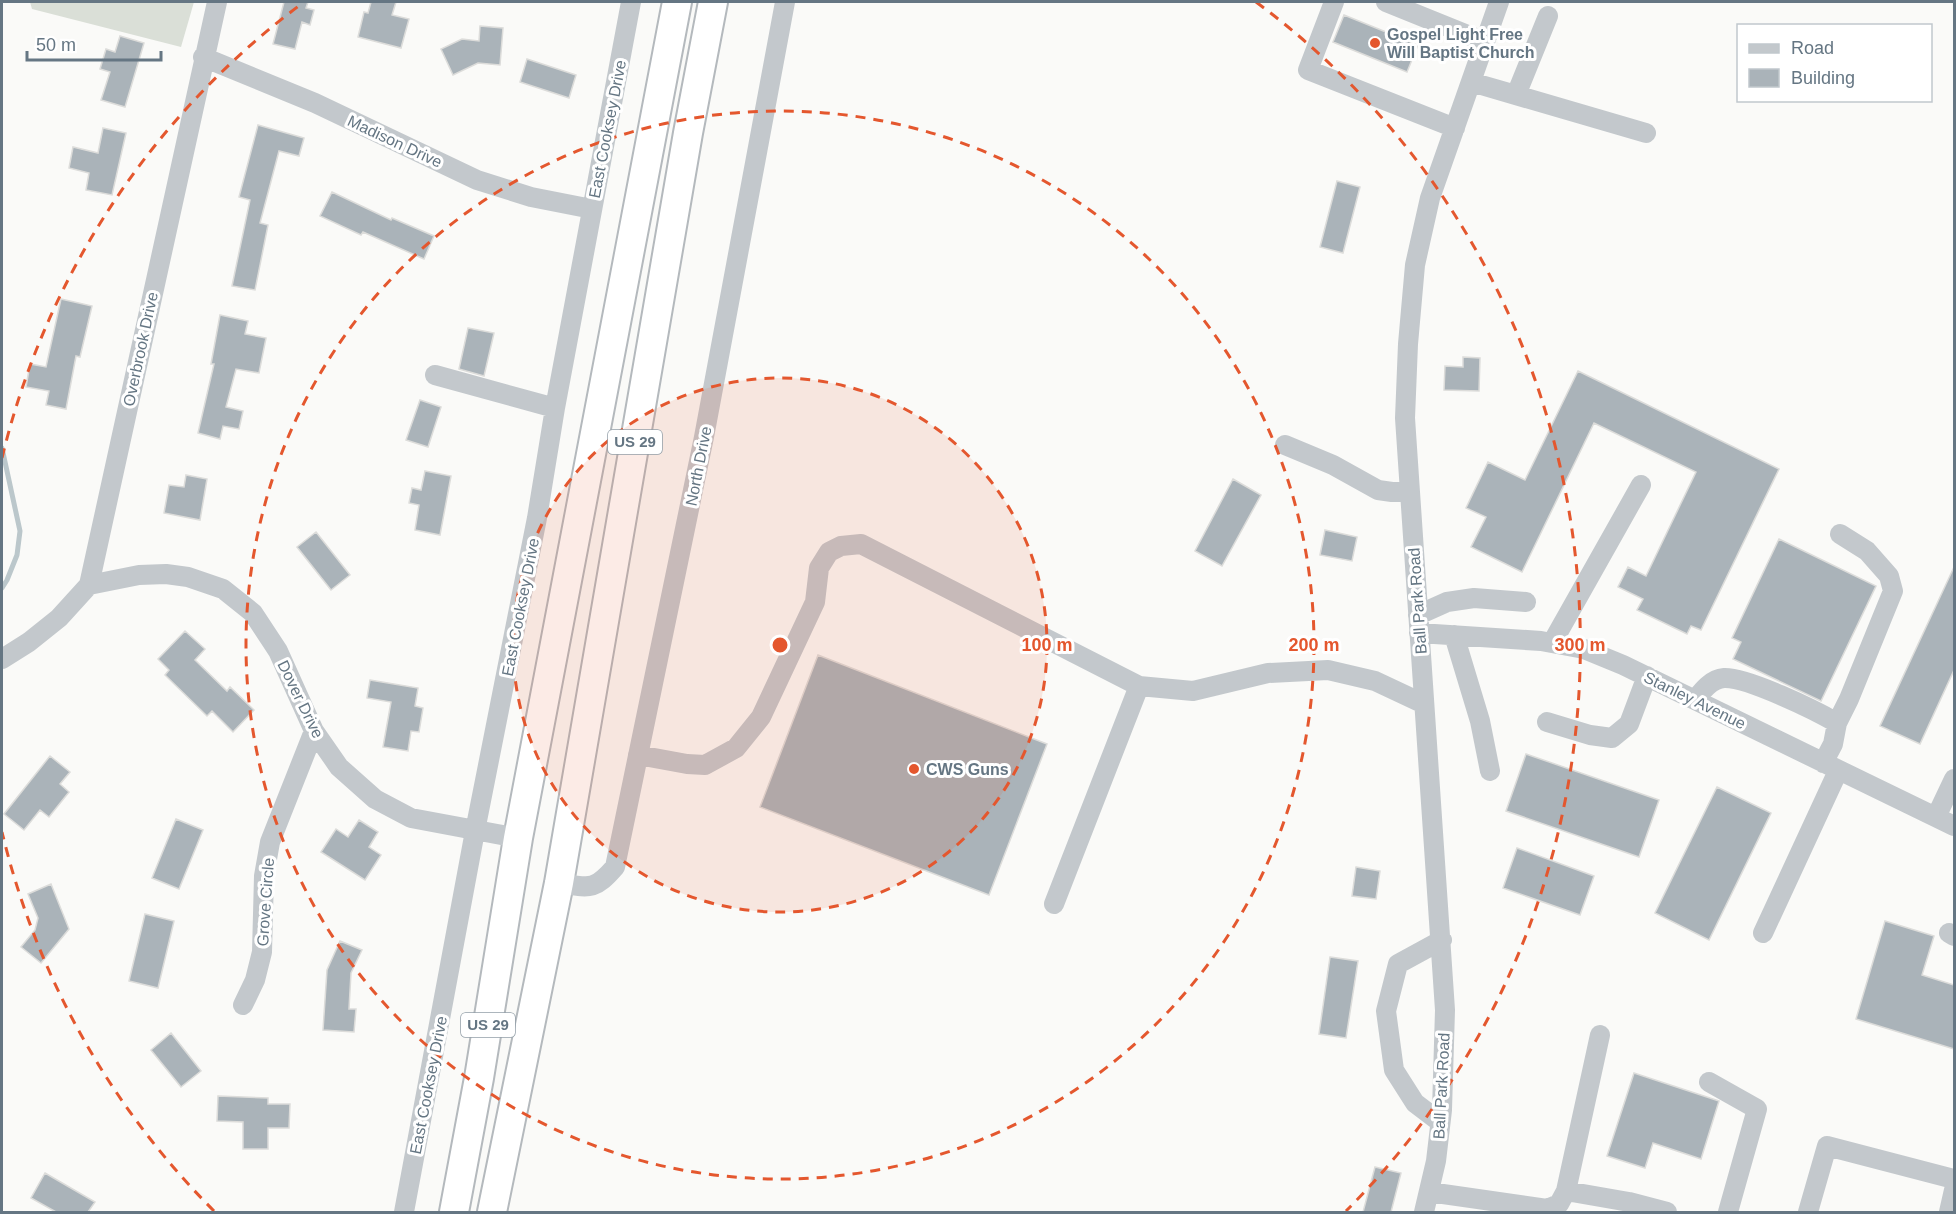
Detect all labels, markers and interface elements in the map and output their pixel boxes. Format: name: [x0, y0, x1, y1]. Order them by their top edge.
scale bar: [27, 24, 160, 62]
legend: [1737, 24, 1932, 102]
place label: Gospel Light Free Will Baptist Church: [1387, 26, 1534, 61]
text: 50 m: [36, 35, 76, 55]
marker: Gospel Light Free Will Baptist Church: [1368, 36, 1382, 50]
text: Road: [1791, 38, 1834, 58]
street label: East Cooksey Drive: [586, 58, 629, 200]
text: Building: [1791, 68, 1855, 88]
street label: Madison Drive: [345, 112, 445, 171]
street label: Overbrook Drive: [120, 290, 161, 408]
street label: North Drive: [682, 425, 715, 507]
road number: US 29: [608, 430, 662, 454]
street label: East Cooksey Drive: [499, 536, 542, 678]
street label: Ball Park Road: [1405, 547, 1430, 655]
centre of rings: [770, 635, 790, 655]
text: 100 m: [1021, 635, 1073, 655]
text: 200 m: [1288, 635, 1340, 655]
text: 300 m: [1554, 635, 1606, 655]
street label: Dover Drive: [274, 658, 327, 741]
street label: Stanley Avenue: [1641, 669, 1748, 732]
place label: CWS Guns: [926, 761, 1009, 778]
marker: CWS Guns: [907, 762, 921, 776]
street label: Grove Circle: [254, 857, 277, 947]
road number: US 29: [461, 1013, 515, 1037]
street label: East Cooksey Drive: [407, 1014, 450, 1156]
street label: Ball Park Road: [1430, 1032, 1453, 1140]

